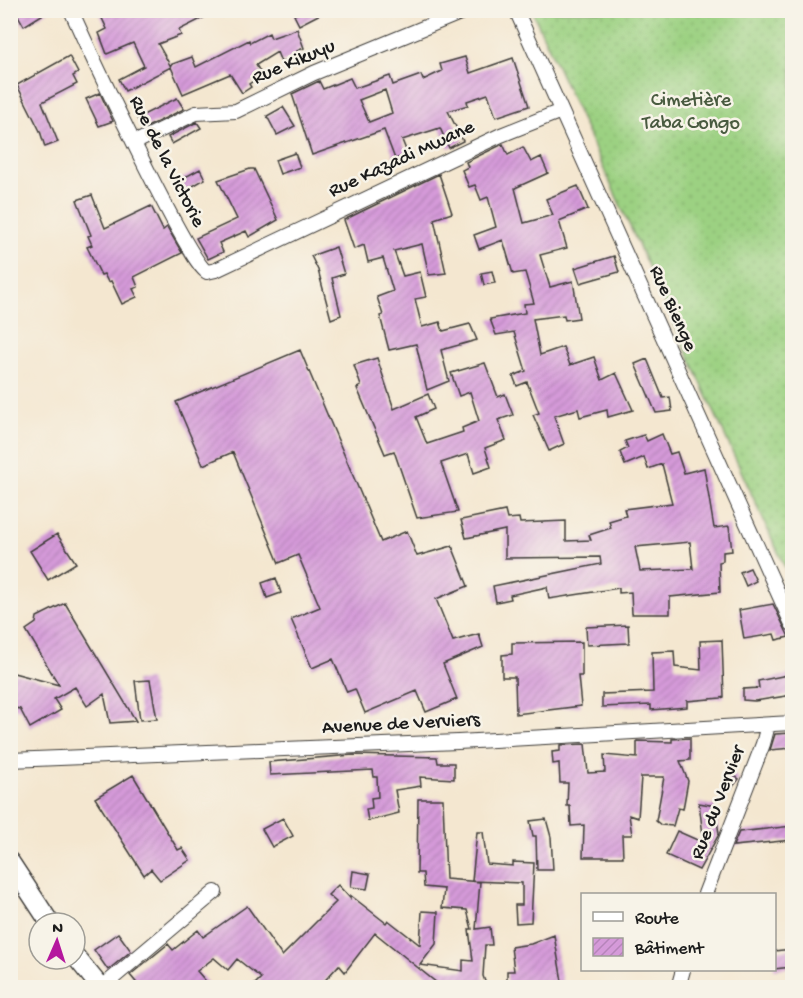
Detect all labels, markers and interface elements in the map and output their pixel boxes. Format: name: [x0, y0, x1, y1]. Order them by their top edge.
street label: Rue Kikuyu: [249, 35, 339, 91]
park label: Cimetière Taba Congo: [641, 90, 740, 136]
street label: Rue de la Victorie: [123, 92, 209, 232]
street label: Rue Kazadi Mwane: [326, 116, 479, 204]
street label: Rue Bienge: [643, 263, 701, 356]
street label: Avenue de Verviers: [321, 709, 481, 741]
street label: Rue du Vervier: [687, 741, 752, 863]
legend: [581, 893, 776, 971]
text: Route: [635, 909, 680, 930]
north arrow: [27, 911, 87, 971]
text: N: [52, 920, 64, 939]
text: Bâtiment: [634, 939, 705, 960]

